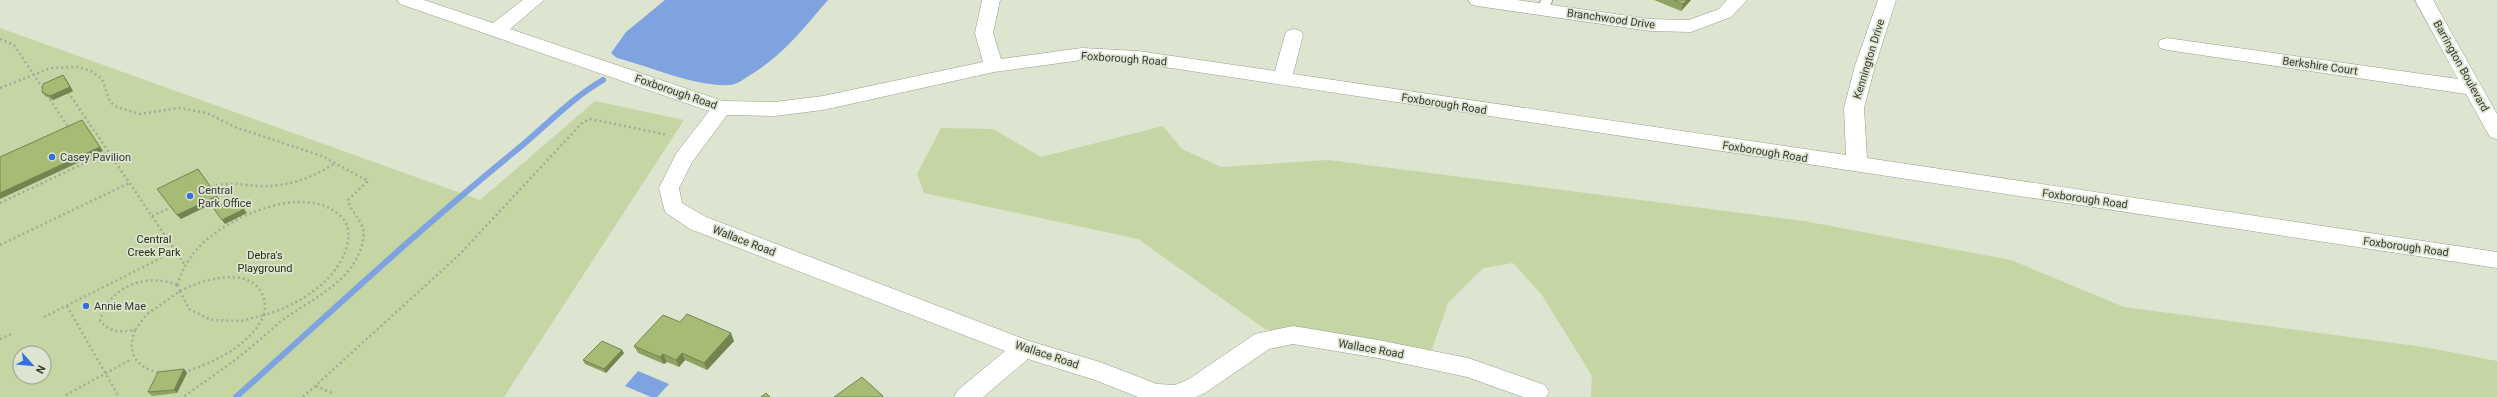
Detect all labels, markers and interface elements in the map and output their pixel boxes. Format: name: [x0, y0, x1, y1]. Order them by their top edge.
street label: Branchwood Drive: [1566, 6, 1656, 32]
street label: Kennington Drive: [1851, 17, 1887, 101]
street label: Barrington Boulevard: [2430, 18, 2492, 114]
street label: Foxborough Road: [1081, 50, 1167, 68]
street label: Berkshire Court: [2282, 54, 2359, 78]
street label: Foxborough Road: [633, 72, 719, 112]
street label: Foxborough Road: [1400, 91, 1488, 117]
street label: Foxborough Road: [1721, 139, 1809, 165]
place label: Casey Pavilion: [60, 151, 131, 164]
marker: Casey Pavilion: [47, 152, 57, 162]
place label: Central Park Office: [198, 184, 252, 210]
street label: Foxborough Road: [2041, 187, 2129, 211]
marker: Central Park Office: [185, 191, 195, 201]
street label: Wallace Road: [711, 223, 777, 259]
park label: Central Creek Park: [128, 233, 181, 259]
street label: Foxborough Road: [2362, 235, 2450, 259]
park label: Debra's Playground: [237, 249, 293, 275]
place label: Annie Mae: [94, 300, 146, 313]
marker: Annie Mae: [81, 301, 91, 311]
street label: Wallace Road: [1337, 337, 1405, 361]
street label: Wallace Road: [1013, 339, 1081, 371]
north arrow: [12, 345, 52, 385]
text: N: [33, 363, 48, 376]

